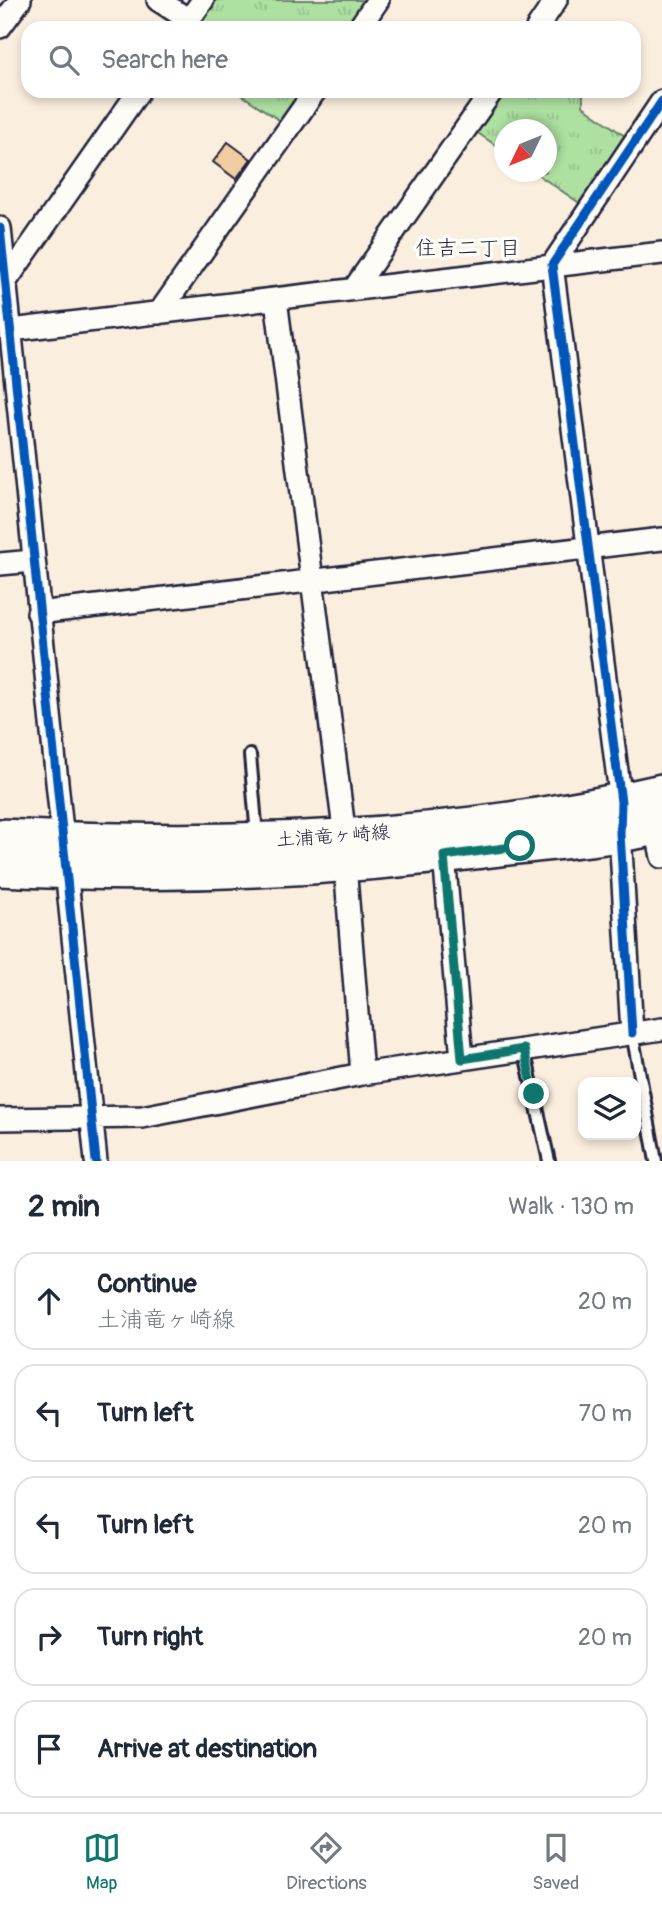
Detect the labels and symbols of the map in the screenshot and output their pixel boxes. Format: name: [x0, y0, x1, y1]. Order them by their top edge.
north arrow: [494, 119, 557, 182]
district label: 住吉二丁目: [416, 235, 521, 262]
street label: 土浦竜ヶ崎線: [275, 820, 391, 852]
route start: [504, 830, 535, 861]
route end: [518, 1078, 549, 1109]

